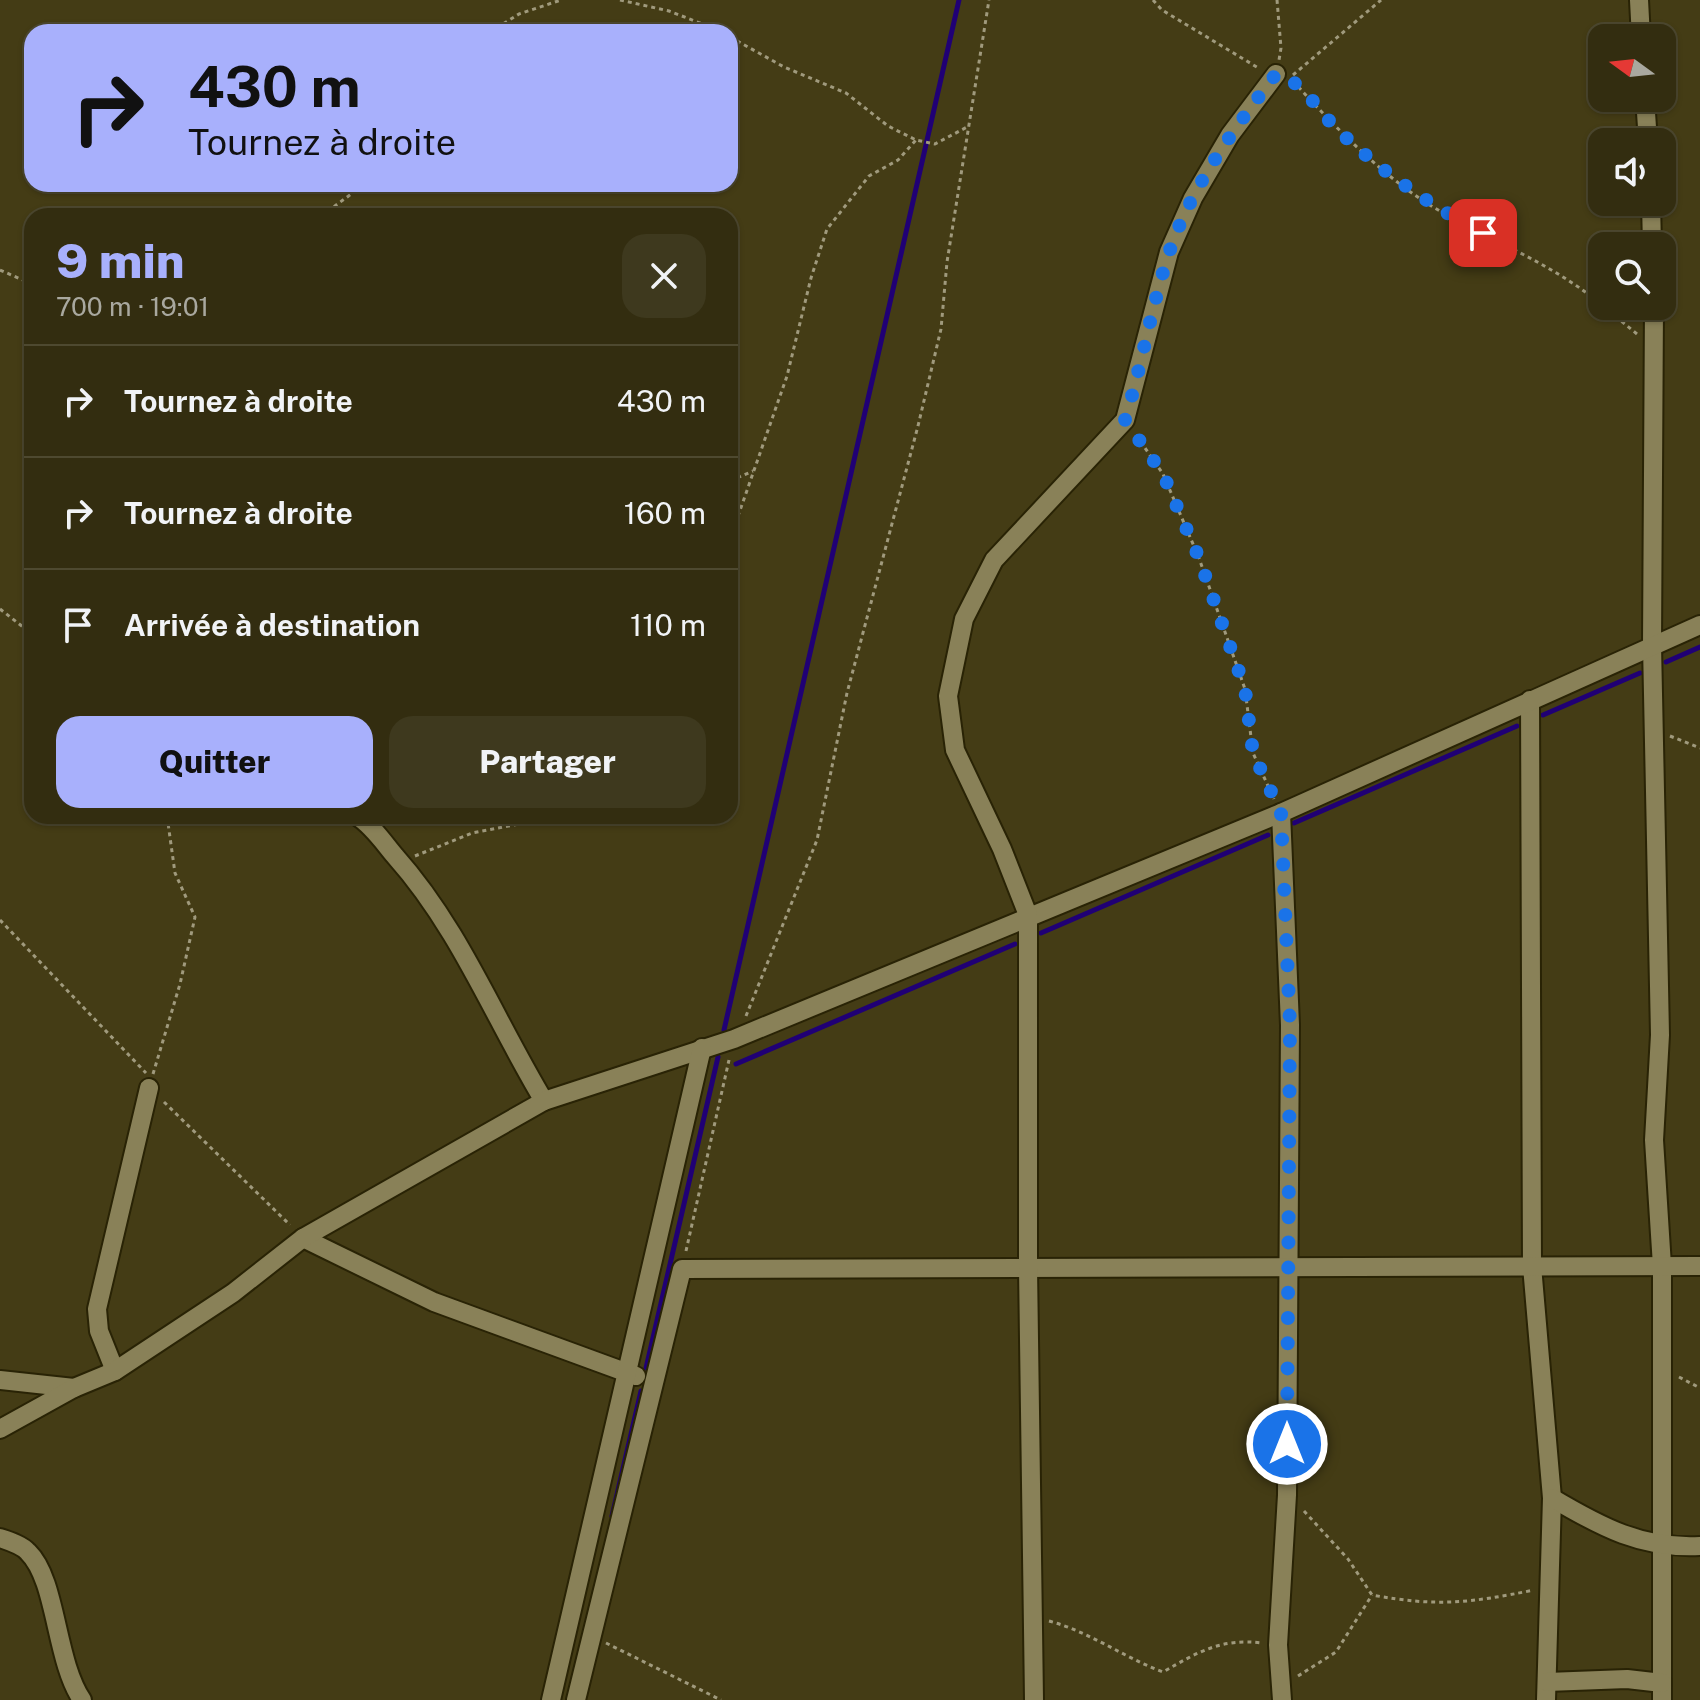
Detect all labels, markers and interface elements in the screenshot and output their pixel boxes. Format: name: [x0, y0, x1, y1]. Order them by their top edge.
north arrow: [1588, 24, 1676, 112]
map controls: [1588, 24, 1676, 320]
text: 430 m: [188, 54, 361, 120]
icon: right: [56, 56, 160, 160]
text: Tournez à droite: [188, 121, 456, 163]
button: sound: [1588, 128, 1676, 216]
pin: [1449, 199, 1517, 267]
icon: arrive: [1461, 211, 1505, 255]
text: 9 min: [56, 232, 185, 289]
button: search: [1588, 232, 1676, 320]
button: close: [622, 234, 706, 318]
text: 700 m · 19:01: [56, 291, 209, 322]
icon: right: [56, 379, 100, 423]
text: Tournez à droite: [124, 383, 353, 419]
text: 430 m: [617, 383, 706, 419]
icon: right: [56, 491, 100, 535]
text: Tournez à droite: [124, 495, 353, 531]
text: 160 m: [624, 495, 706, 531]
icon: arrive: [56, 603, 100, 647]
text: Arrivée à destination: [124, 607, 420, 643]
text: 110 m: [630, 607, 706, 643]
button: Quitter: [56, 716, 373, 808]
button: Partager: [389, 716, 706, 808]
position arrow: [1245, 1402, 1329, 1486]

